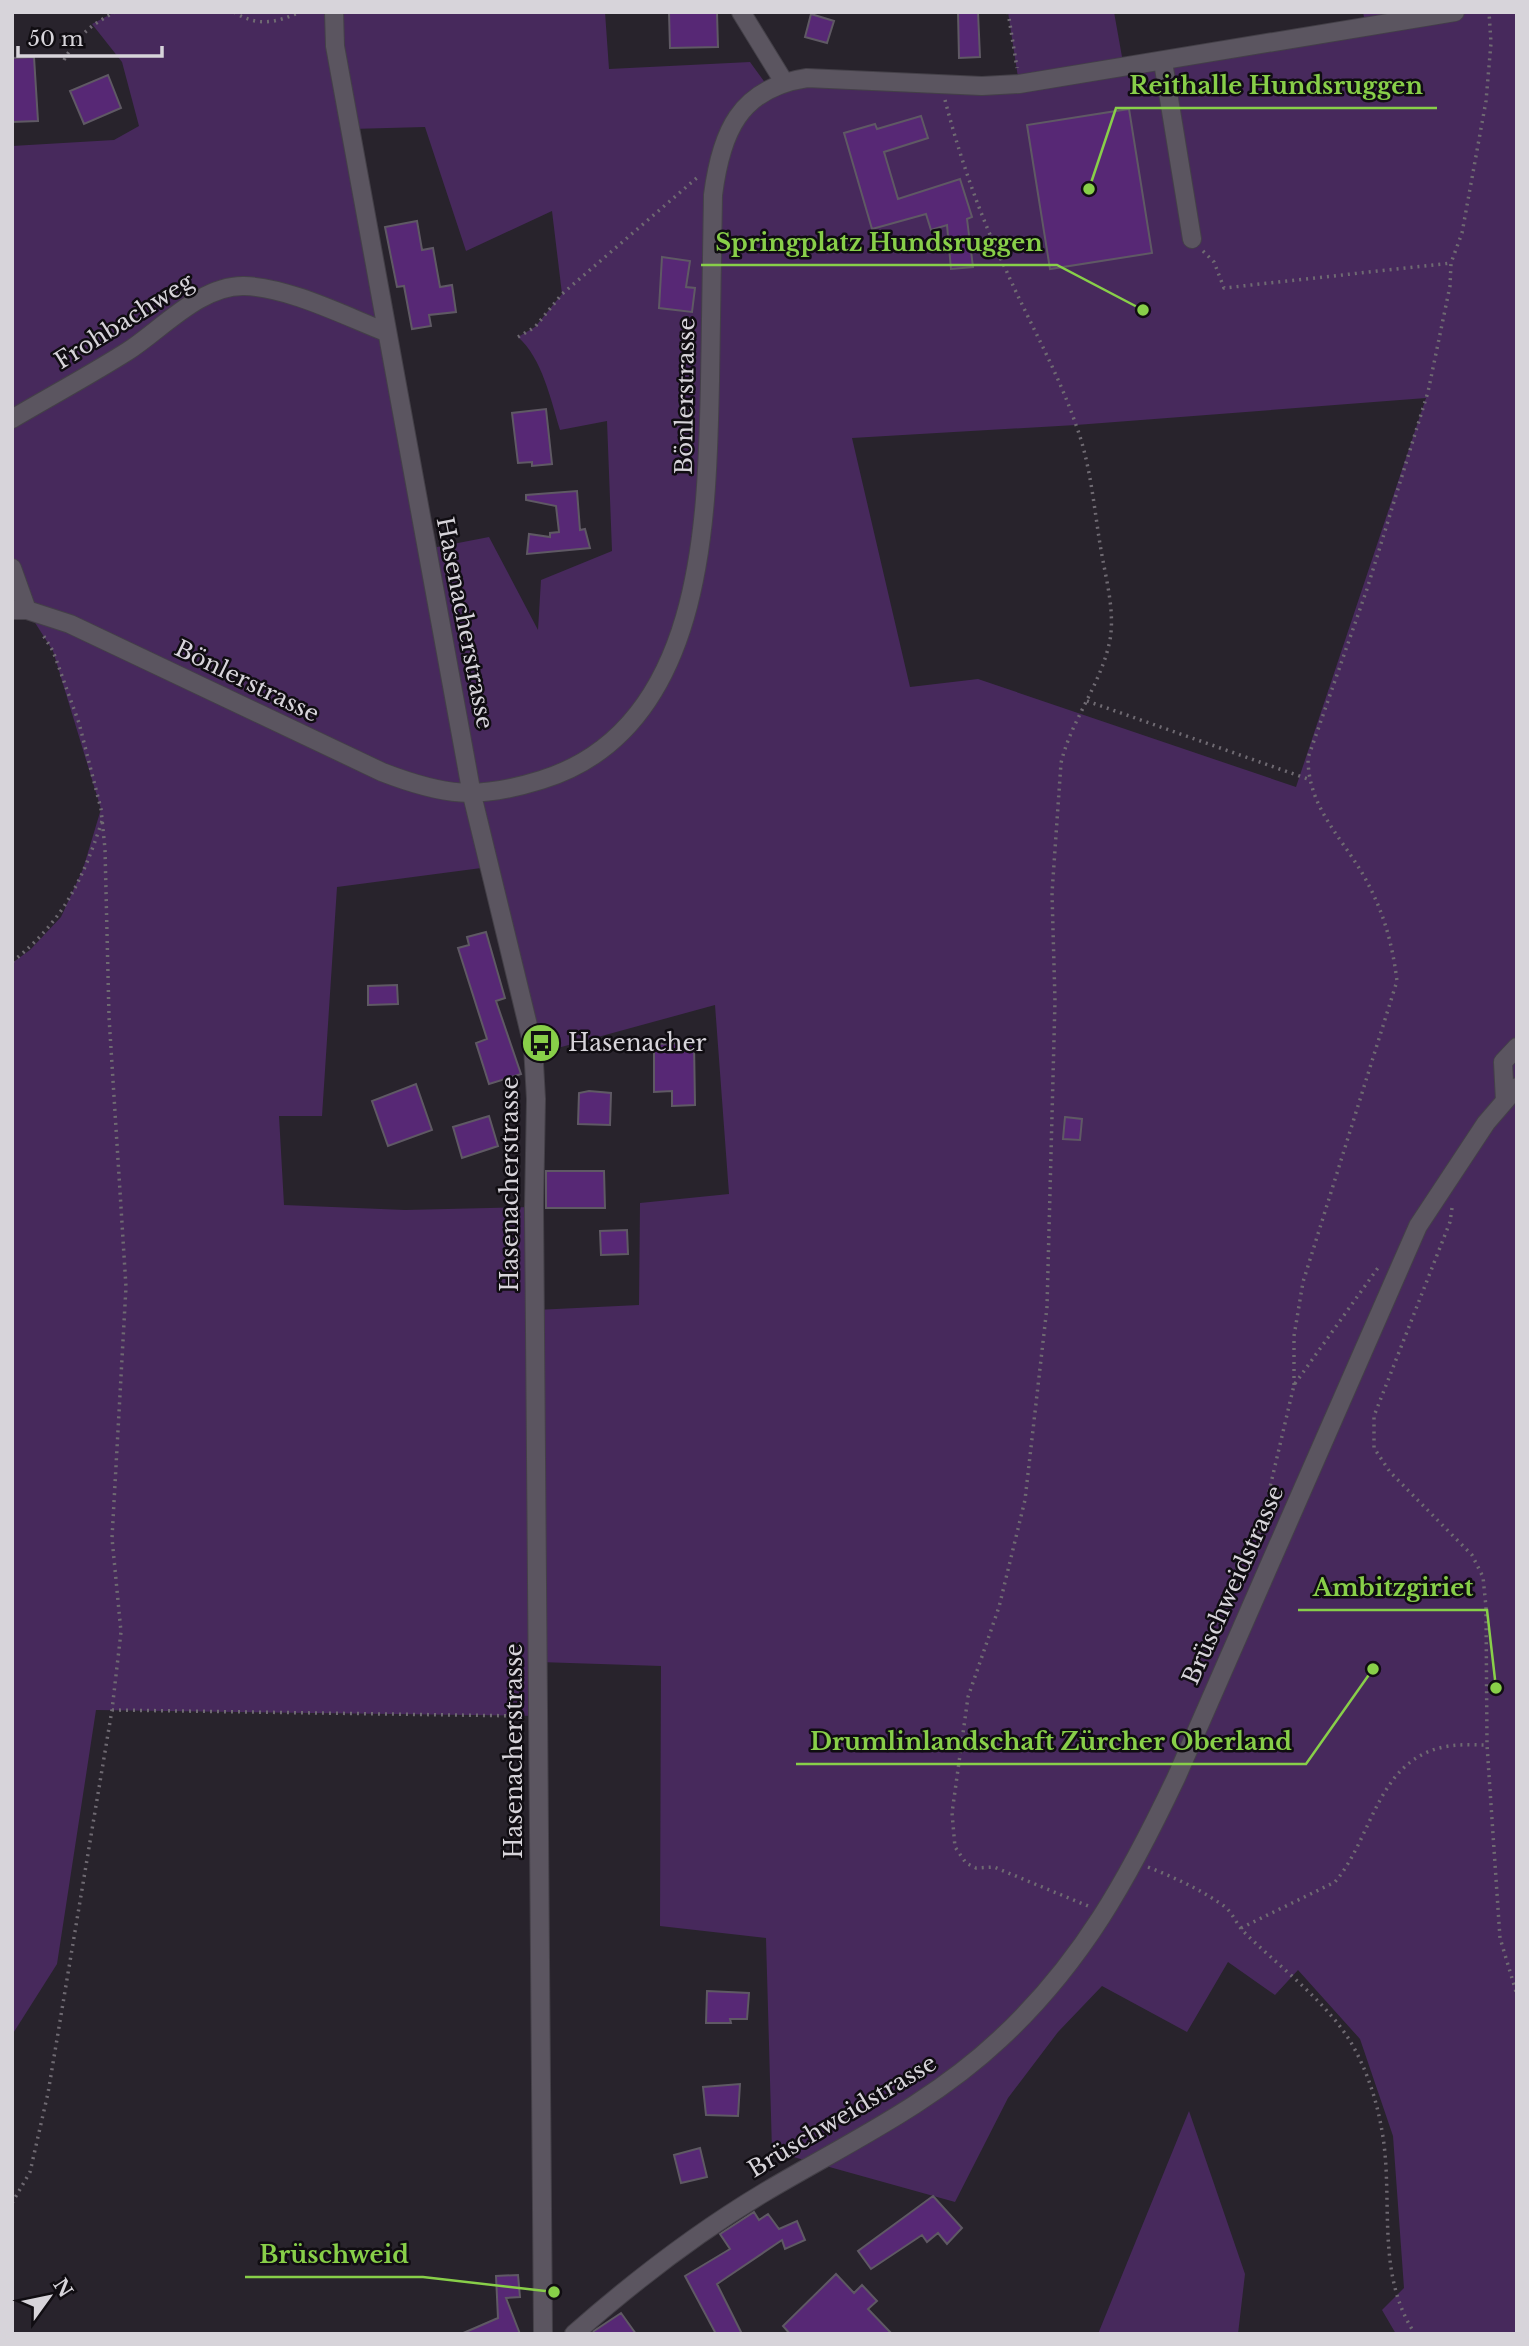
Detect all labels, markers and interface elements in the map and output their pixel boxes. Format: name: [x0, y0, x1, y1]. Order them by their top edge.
scale bar: [18, 14, 161, 58]
text: 50 m: [28, 26, 84, 52]
callout: Reithalle Hundsruggen: [1116, 63, 1437, 108]
text: Reithalle Hundsruggen: [1129, 71, 1423, 100]
callout: Springplatz Hundsruggen: [701, 220, 1057, 265]
text: Springplatz Hundsruggen: [715, 228, 1043, 257]
street label: Frohbachweg: [49, 267, 199, 375]
street label: Bönlerstrasse: [670, 317, 700, 475]
street label: Hasenacherstrasse: [431, 515, 499, 731]
street label: Bönlerstrasse: [170, 634, 324, 728]
bus stop icon: Hasenacher: [520, 1022, 562, 1064]
place label: Hasenacher: [568, 1029, 707, 1057]
street label: Hasenacherstrasse: [496, 1076, 524, 1292]
street label: Brüschweidstrasse: [1177, 1481, 1289, 1689]
callout: Ambitzgiriet: [1298, 1565, 1487, 1610]
text: Ambitzgiriet: [1312, 1573, 1474, 1602]
street label: Hasenacherstrasse: [500, 1643, 528, 1859]
callout: Drumlinlandschaft Zürcher Oberland: [796, 1719, 1306, 1764]
text: Drumlinlandschaft Zürcher Oberland: [810, 1727, 1292, 1756]
street label: Brüschweidstrasse: [743, 2049, 941, 2183]
callout: Brüschweid: [245, 2232, 423, 2277]
text: Brüschweid: [259, 2240, 409, 2269]
north arrow: [14, 2262, 84, 2332]
text: N: [48, 2274, 77, 2302]

